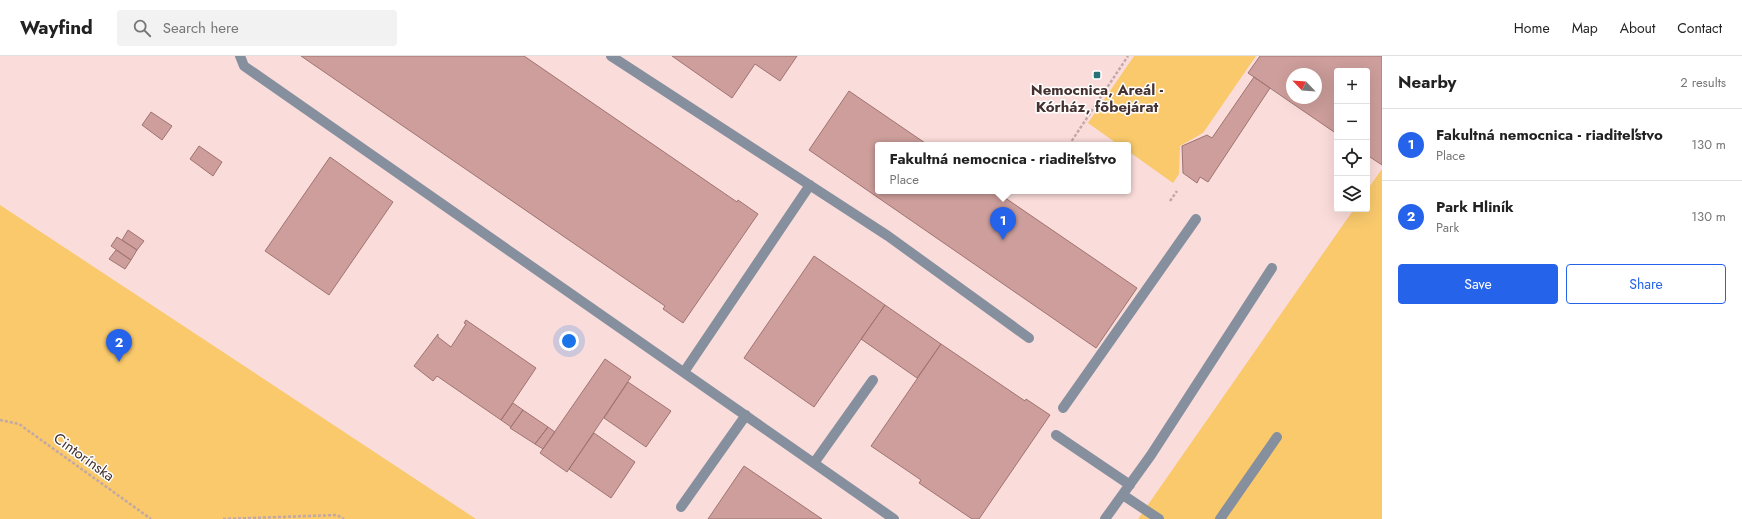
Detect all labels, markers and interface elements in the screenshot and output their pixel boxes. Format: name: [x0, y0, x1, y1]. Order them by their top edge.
search box: [117, 10, 397, 46]
text: Wayfind: [20, 14, 93, 41]
icon: search: [131, 17, 153, 39]
text: Search here: [163, 17, 239, 39]
text: Home: [1514, 18, 1550, 38]
text: Map: [1572, 18, 1598, 38]
text: About: [1620, 18, 1655, 38]
text: Contact: [1677, 18, 1722, 38]
north arrow: [1286, 68, 1322, 104]
map controls: [1334, 68, 1370, 212]
button: +: [1334, 68, 1370, 104]
marker: Nemocnica, Areál - Kórház, fõbejárat: [1092, 70, 1102, 80]
text: Nearby: [1398, 70, 1456, 94]
text: 2 results: [1680, 73, 1726, 92]
place label: Nemocnica, Areál - Kórház, fõbejárat: [1031, 79, 1164, 118]
button: −: [1334, 104, 1370, 140]
text: Fakultná nemocnica - riaditeľstvo: [1436, 124, 1663, 146]
text: 1: [1408, 135, 1414, 154]
text: 130 m: [1691, 135, 1726, 154]
button: locate: [1334, 140, 1370, 176]
popup: [875, 142, 1131, 194]
text: Place: [1436, 146, 1465, 165]
text: Fakultná nemocnica - riaditeľstvo: [890, 148, 1116, 170]
text: Place: [890, 170, 919, 189]
button: layers: [1334, 176, 1370, 212]
text: Park Hliník: [1436, 196, 1514, 218]
pin: 1: [990, 207, 1016, 240]
text: 2: [1407, 207, 1415, 226]
text: 130 m: [1691, 207, 1726, 226]
text: Park: [1436, 218, 1459, 237]
button: Save: [1398, 264, 1558, 304]
button: Share: [1566, 264, 1726, 304]
pin: 2: [106, 329, 132, 362]
your location: [559, 331, 579, 351]
street label: Cintorínska: [49, 427, 119, 487]

